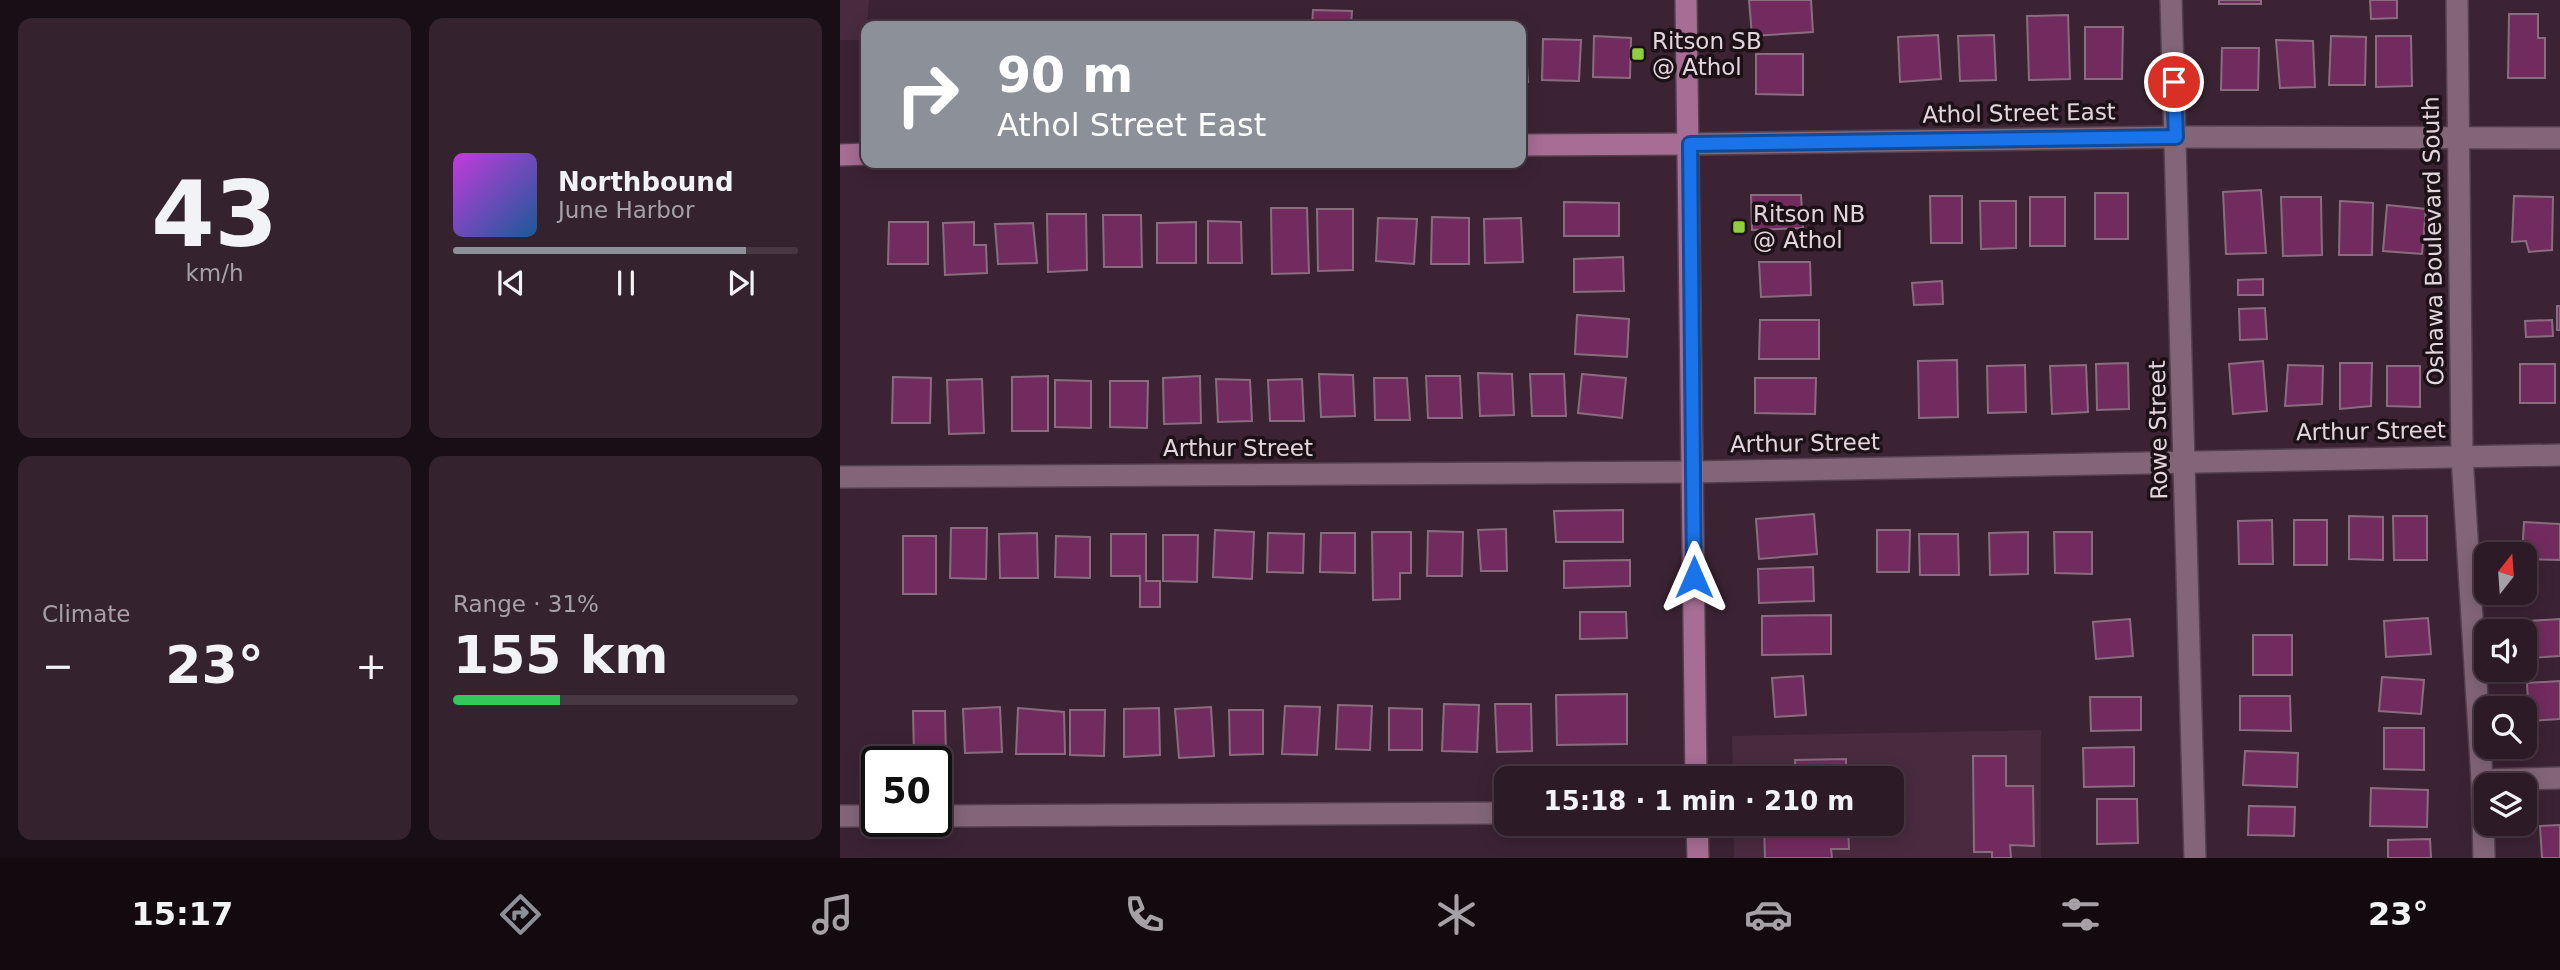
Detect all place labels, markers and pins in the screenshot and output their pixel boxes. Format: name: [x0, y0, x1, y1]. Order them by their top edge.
place label: Ritson SB @ Athol: [1652, 28, 1762, 80]
marker: Ritson SB @ Athol: [1630, 46, 1646, 62]
pin: [2144, 52, 2204, 112]
place label: Ritson NB @ Athol: [1753, 201, 1865, 253]
marker: Ritson NB @ Athol: [1731, 219, 1747, 235]

